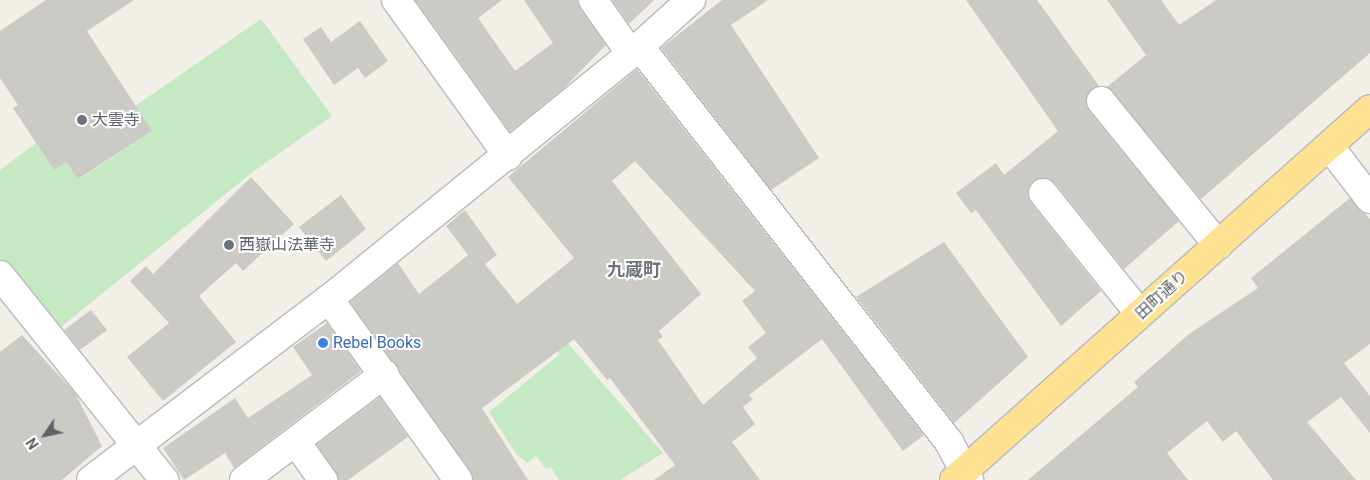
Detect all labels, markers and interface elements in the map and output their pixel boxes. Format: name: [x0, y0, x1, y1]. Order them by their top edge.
place label: 大雲寺: [92, 110, 140, 130]
marker: 大雲寺: [76, 114, 88, 126]
place label: 西嶽山法華寺: [239, 235, 335, 255]
marker: 西嶽山法華寺: [223, 239, 235, 251]
district label: 九蔵町: [607, 259, 661, 281]
street label: 田町通り: [1132, 266, 1192, 324]
place label: Rebel Books: [333, 333, 421, 353]
marker: Rebel Books: [317, 337, 329, 349]
north arrow: [20, 410, 70, 460]
text: N: [23, 435, 42, 452]

